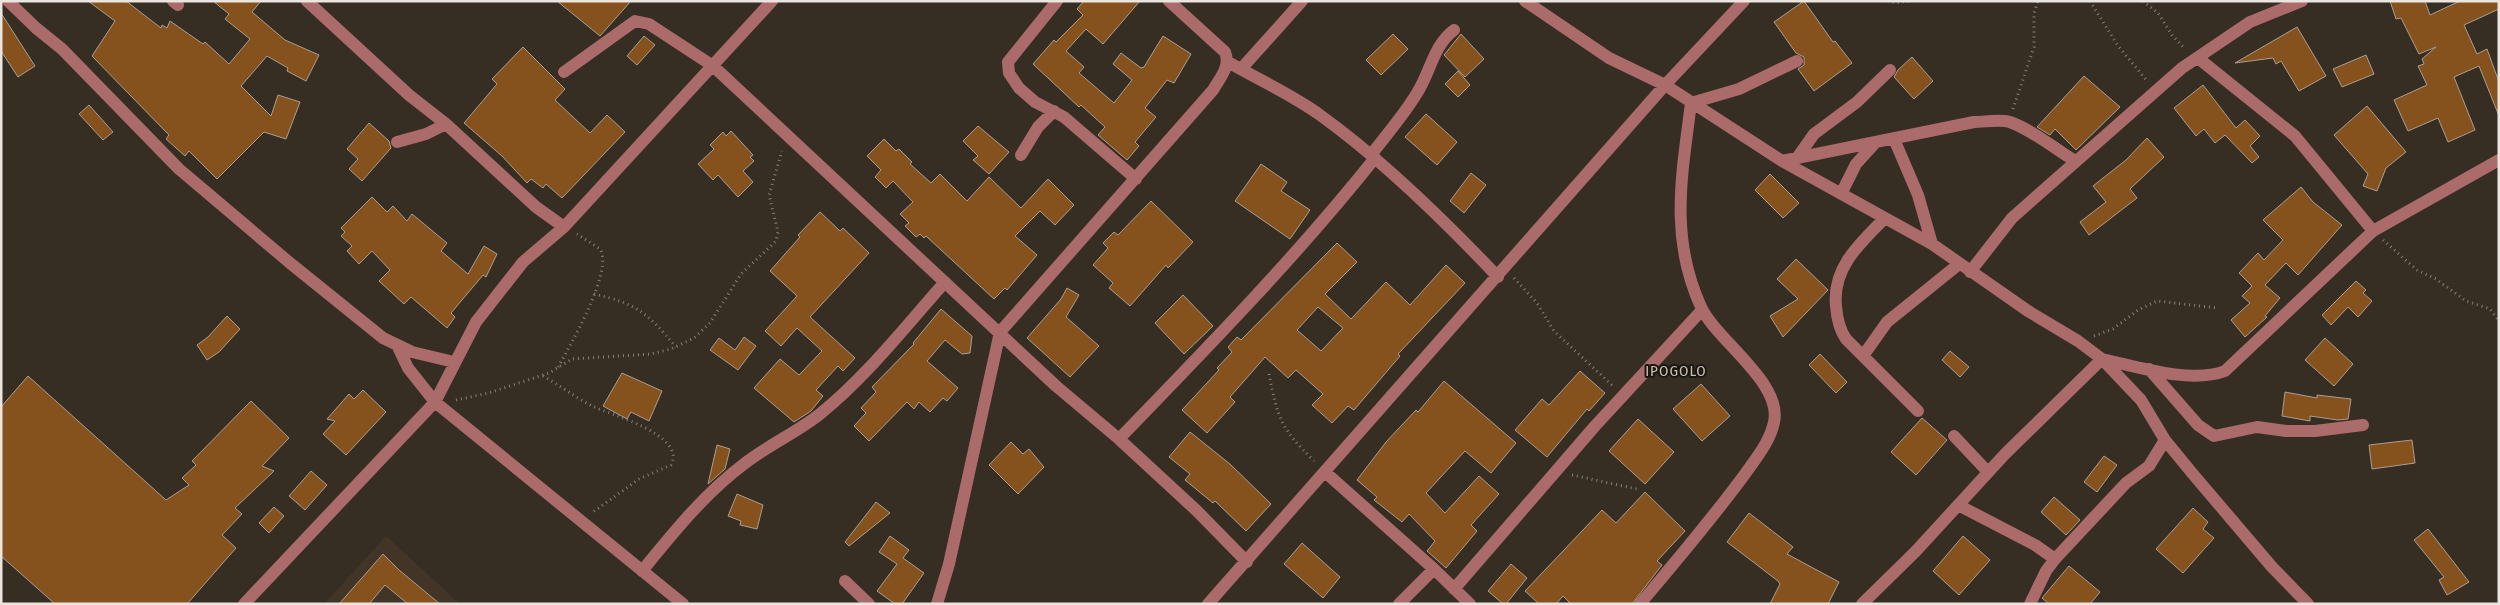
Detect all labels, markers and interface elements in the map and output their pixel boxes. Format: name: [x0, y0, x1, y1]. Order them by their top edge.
district label: IPOGOLO: [1645, 362, 1707, 380]

